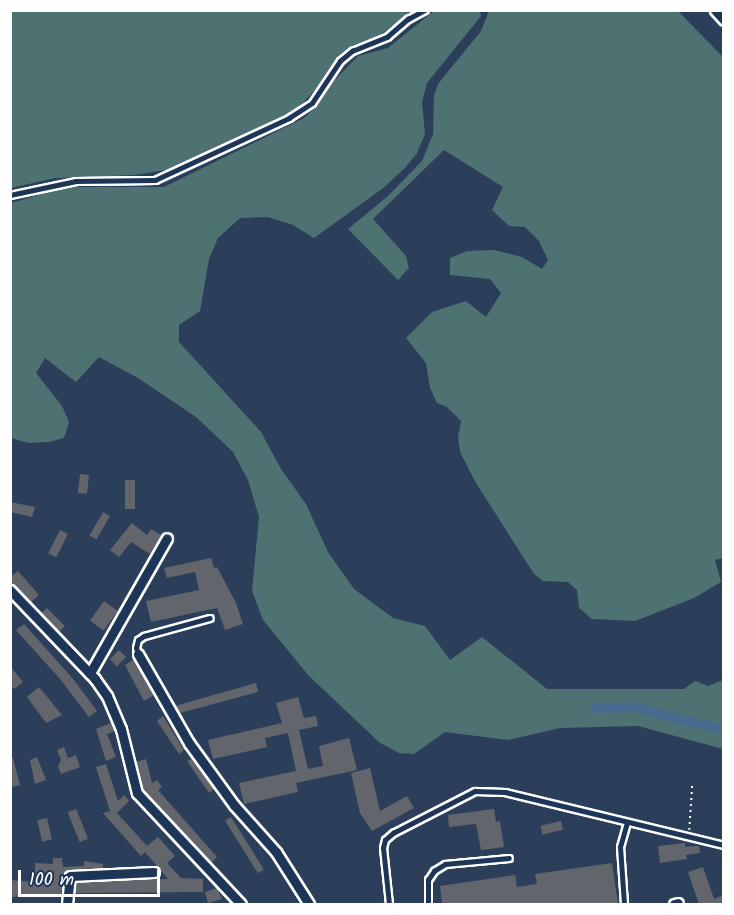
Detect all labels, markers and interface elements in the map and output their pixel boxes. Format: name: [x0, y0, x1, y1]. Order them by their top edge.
scale bar: [21, 858, 164, 896]
text: 100 m: [29, 866, 74, 895]

